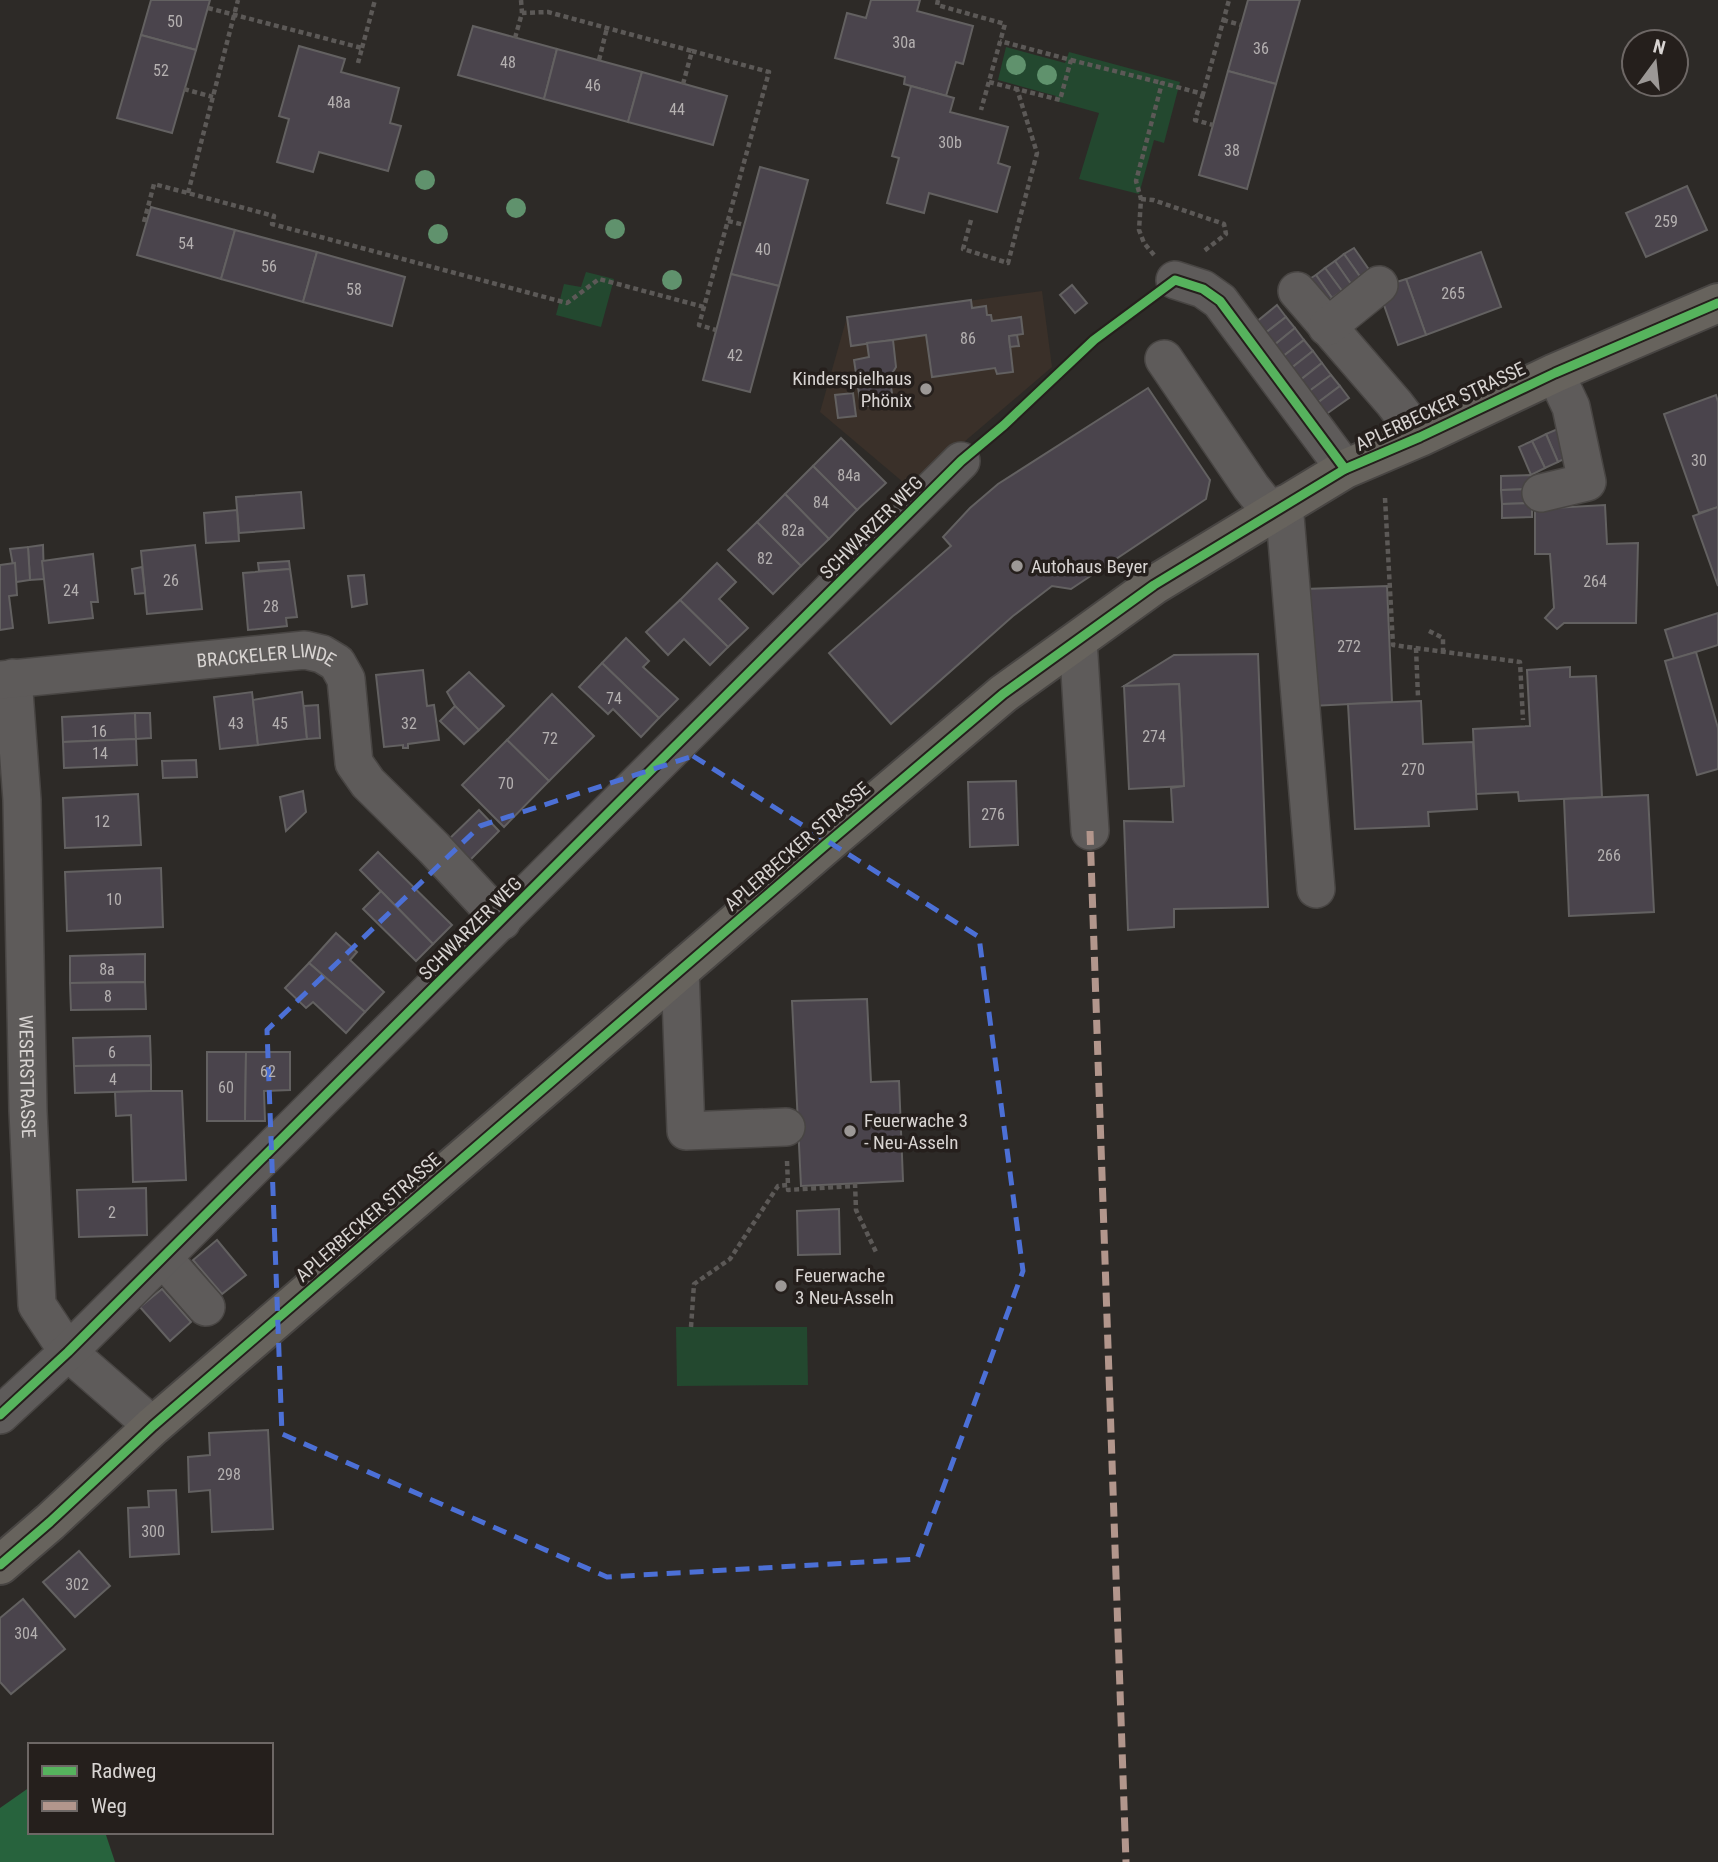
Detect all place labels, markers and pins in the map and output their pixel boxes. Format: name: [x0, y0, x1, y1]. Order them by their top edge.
place label: Kinderspielhaus Phönix: [792, 367, 912, 412]
marker: Kinderspielhaus Phönix: [918, 381, 934, 397]
place label: Autohaus Beyer: [1031, 555, 1148, 578]
marker: Autohaus Beyer: [1009, 558, 1025, 574]
place label: Feuerwache 3 - Neu-Asseln: [864, 1109, 968, 1154]
marker: Feuerwache 3 - Neu-Asseln: [842, 1123, 858, 1139]
place label: Feuerwache 3 Neu-Asseln: [795, 1264, 894, 1309]
marker: Feuerwache 3 Neu-Asseln: [773, 1278, 789, 1294]

